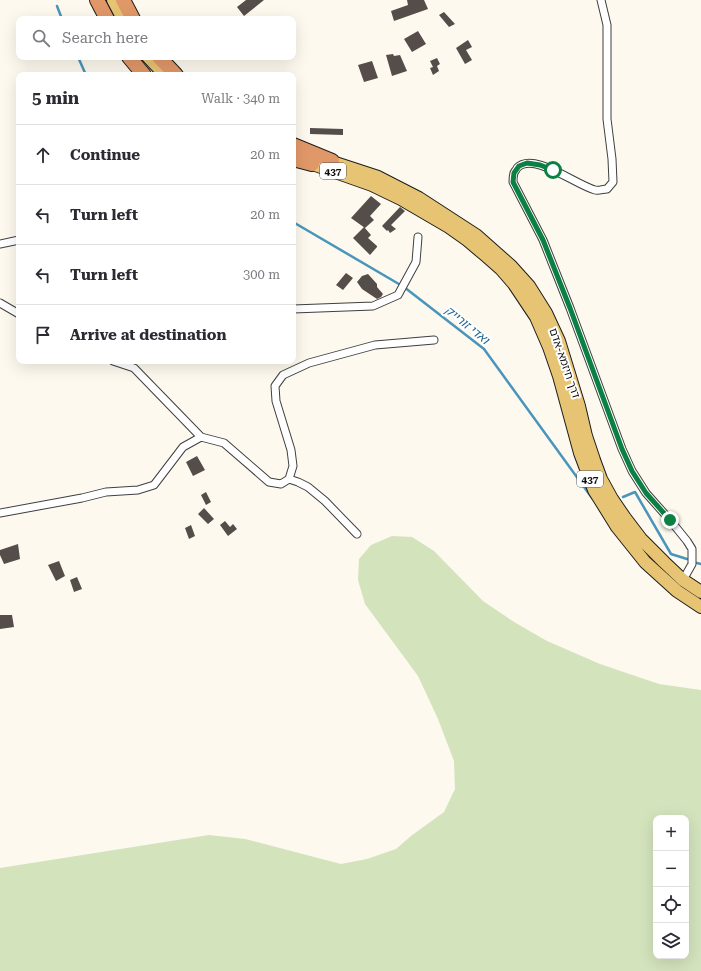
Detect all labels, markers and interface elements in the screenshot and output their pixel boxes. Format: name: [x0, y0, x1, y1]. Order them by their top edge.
search box: [16, 16, 296, 60]
icon: search: [30, 27, 52, 49]
text: Search here: [62, 29, 148, 47]
text: 5 min: [32, 88, 79, 108]
text: Walk · 340 m: [201, 91, 280, 106]
icon: ahead: [32, 144, 54, 166]
text: Continue: [70, 146, 140, 164]
text: 20 m: [250, 147, 280, 162]
route start: [544, 161, 562, 179]
road number: 437: [320, 163, 346, 179]
icon: left: [32, 204, 54, 226]
text: Turn left: [70, 206, 138, 224]
text: 20 m: [250, 207, 280, 222]
icon: left: [32, 264, 54, 286]
text: Turn left: [70, 266, 138, 284]
text: 300 m: [243, 267, 280, 282]
water label: ואדי זורייק: [442, 303, 493, 348]
icon: arrive: [32, 324, 54, 346]
text: Arrive at destination: [70, 326, 226, 344]
street label: דרך חיזמא-אדם: [546, 326, 583, 400]
road number: 437: [577, 471, 603, 487]
route end: [661, 511, 679, 529]
map controls: [653, 815, 689, 959]
button: +: [653, 815, 689, 851]
button: −: [653, 851, 689, 887]
button: locate: [653, 887, 689, 923]
button: layers: [653, 923, 689, 959]

